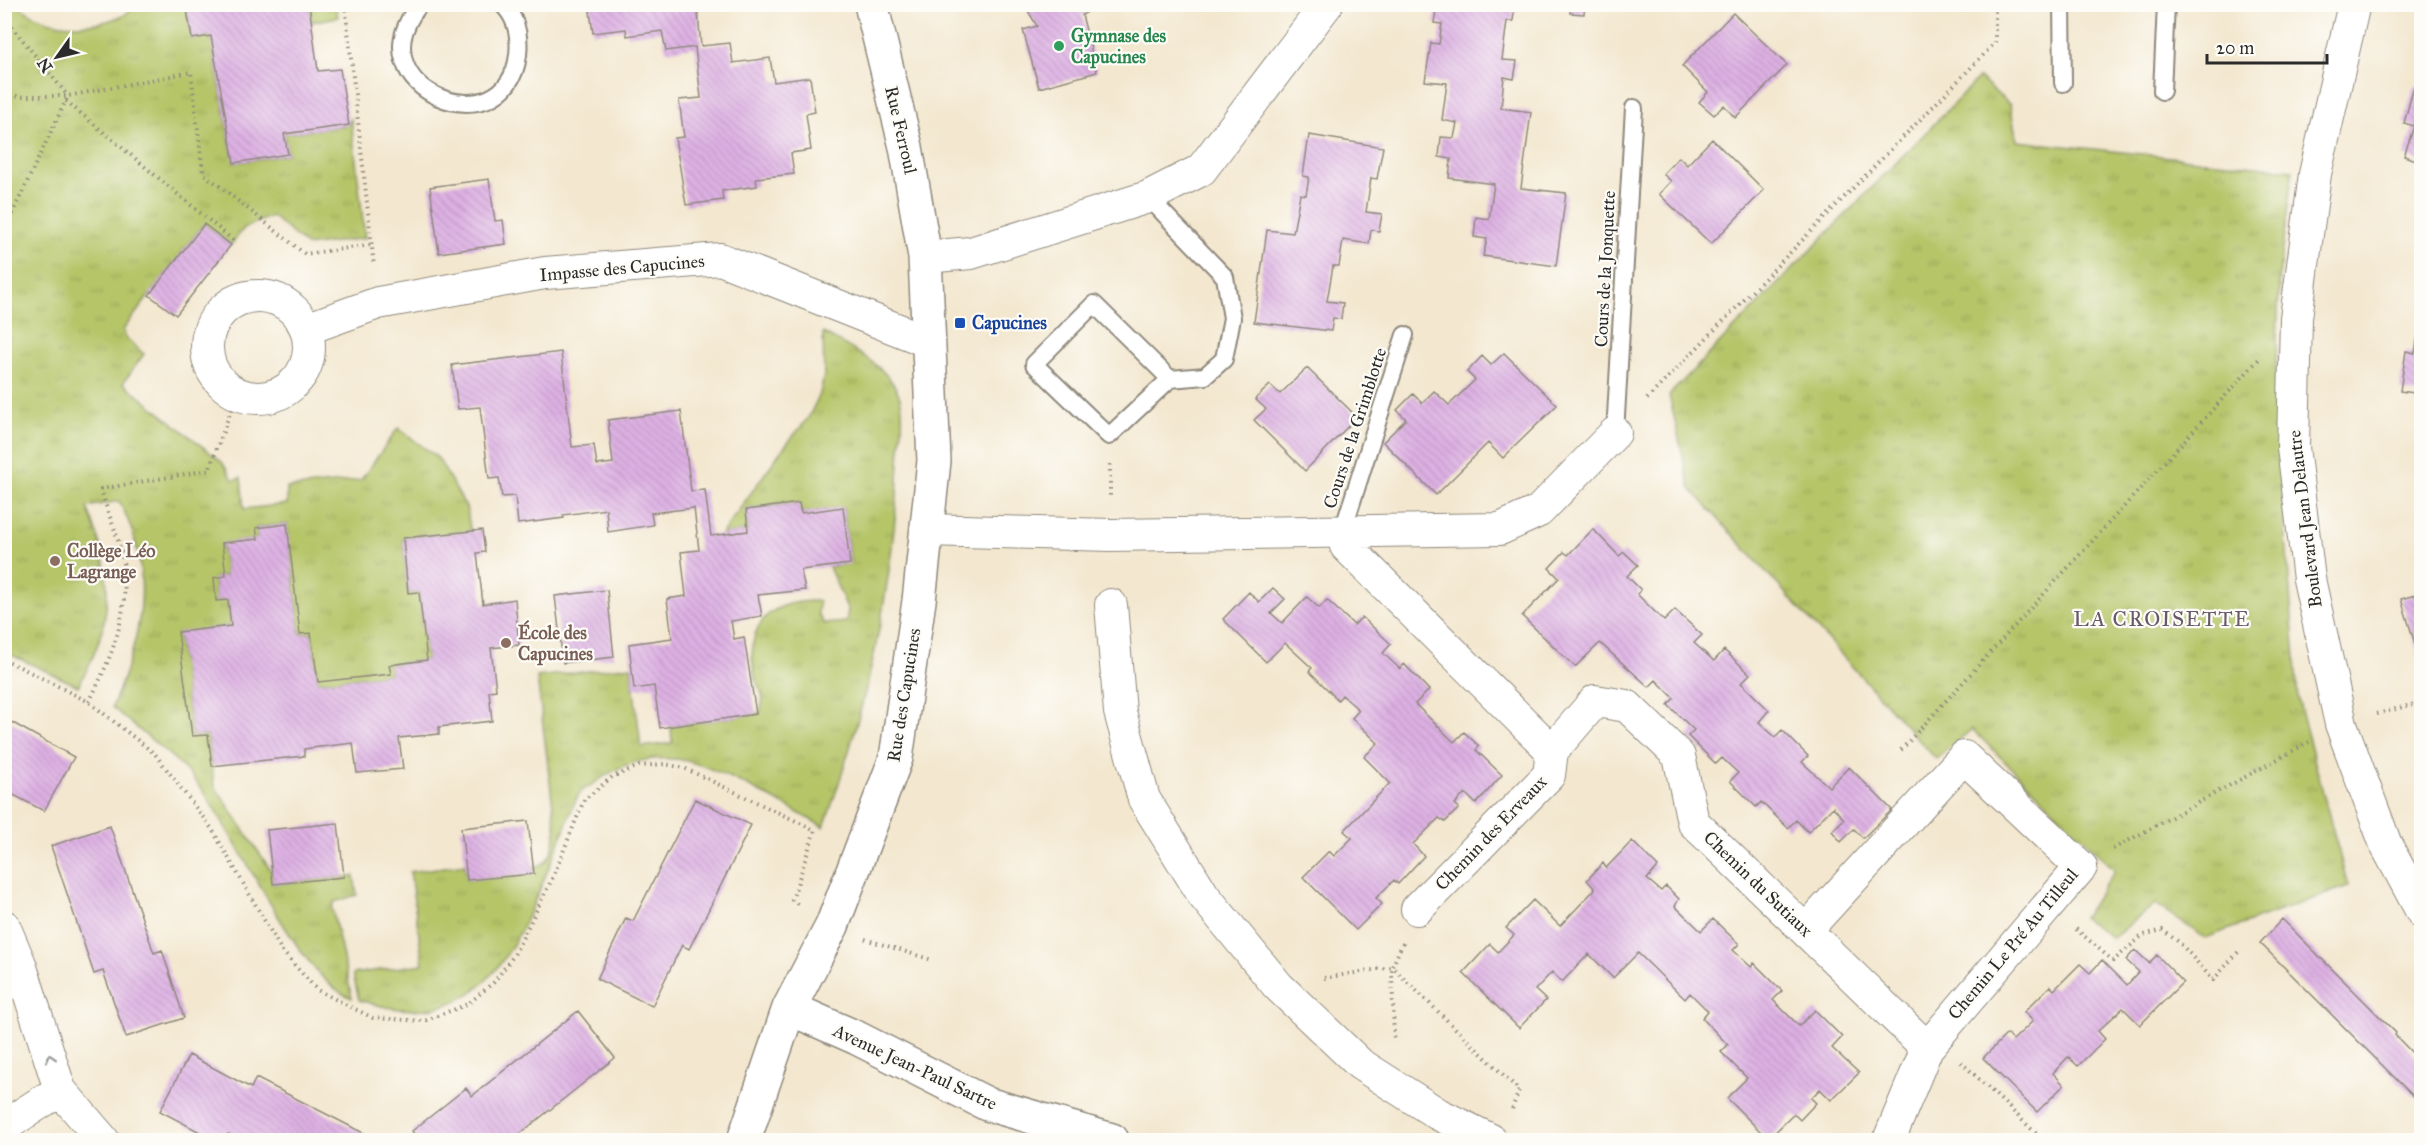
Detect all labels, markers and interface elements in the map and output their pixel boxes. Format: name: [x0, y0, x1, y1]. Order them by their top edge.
place label: Gymnase des Capucines: [1071, 25, 1167, 69]
north arrow: [27, 27, 87, 87]
scale bar: [2207, 27, 2327, 65]
text: 20 m: [2216, 37, 2254, 59]
marker: Gymnase des Capucines: [1052, 39, 1066, 53]
text: N: [33, 54, 57, 76]
street label: Rue Ferroul: [880, 84, 922, 176]
street label: Cours de la Jonquette: [1590, 190, 1621, 348]
street label: Impasse des Capucines: [538, 250, 706, 286]
place label: Capucines: [972, 312, 1047, 335]
marker: Capucines: [953, 316, 967, 330]
street label: Cours de la Grimblotte: [1319, 345, 1391, 511]
street label: Boulevard Jean Delautre: [2283, 429, 2328, 609]
place label: Collège Léo Lagrange: [67, 540, 155, 584]
marker: Collège Léo Lagrange: [48, 554, 62, 568]
district label: LA CROISETTE: [2073, 606, 2251, 632]
place label: École des Capucines: [518, 619, 593, 666]
street label: Rue des Capucines: [883, 626, 925, 764]
marker: École des Capucines: [499, 636, 513, 650]
street label: Chemin des Erveaux: [1431, 771, 1551, 895]
street label: Chemin du Sutiaux: [1699, 827, 1817, 941]
street label: Chemin Le Pré Au Tilleul: [1943, 864, 2083, 1024]
street label: Avenue Jean-Paul Sartre: [828, 1019, 1000, 1116]
one-way arrow: [44, 1053, 57, 1064]

